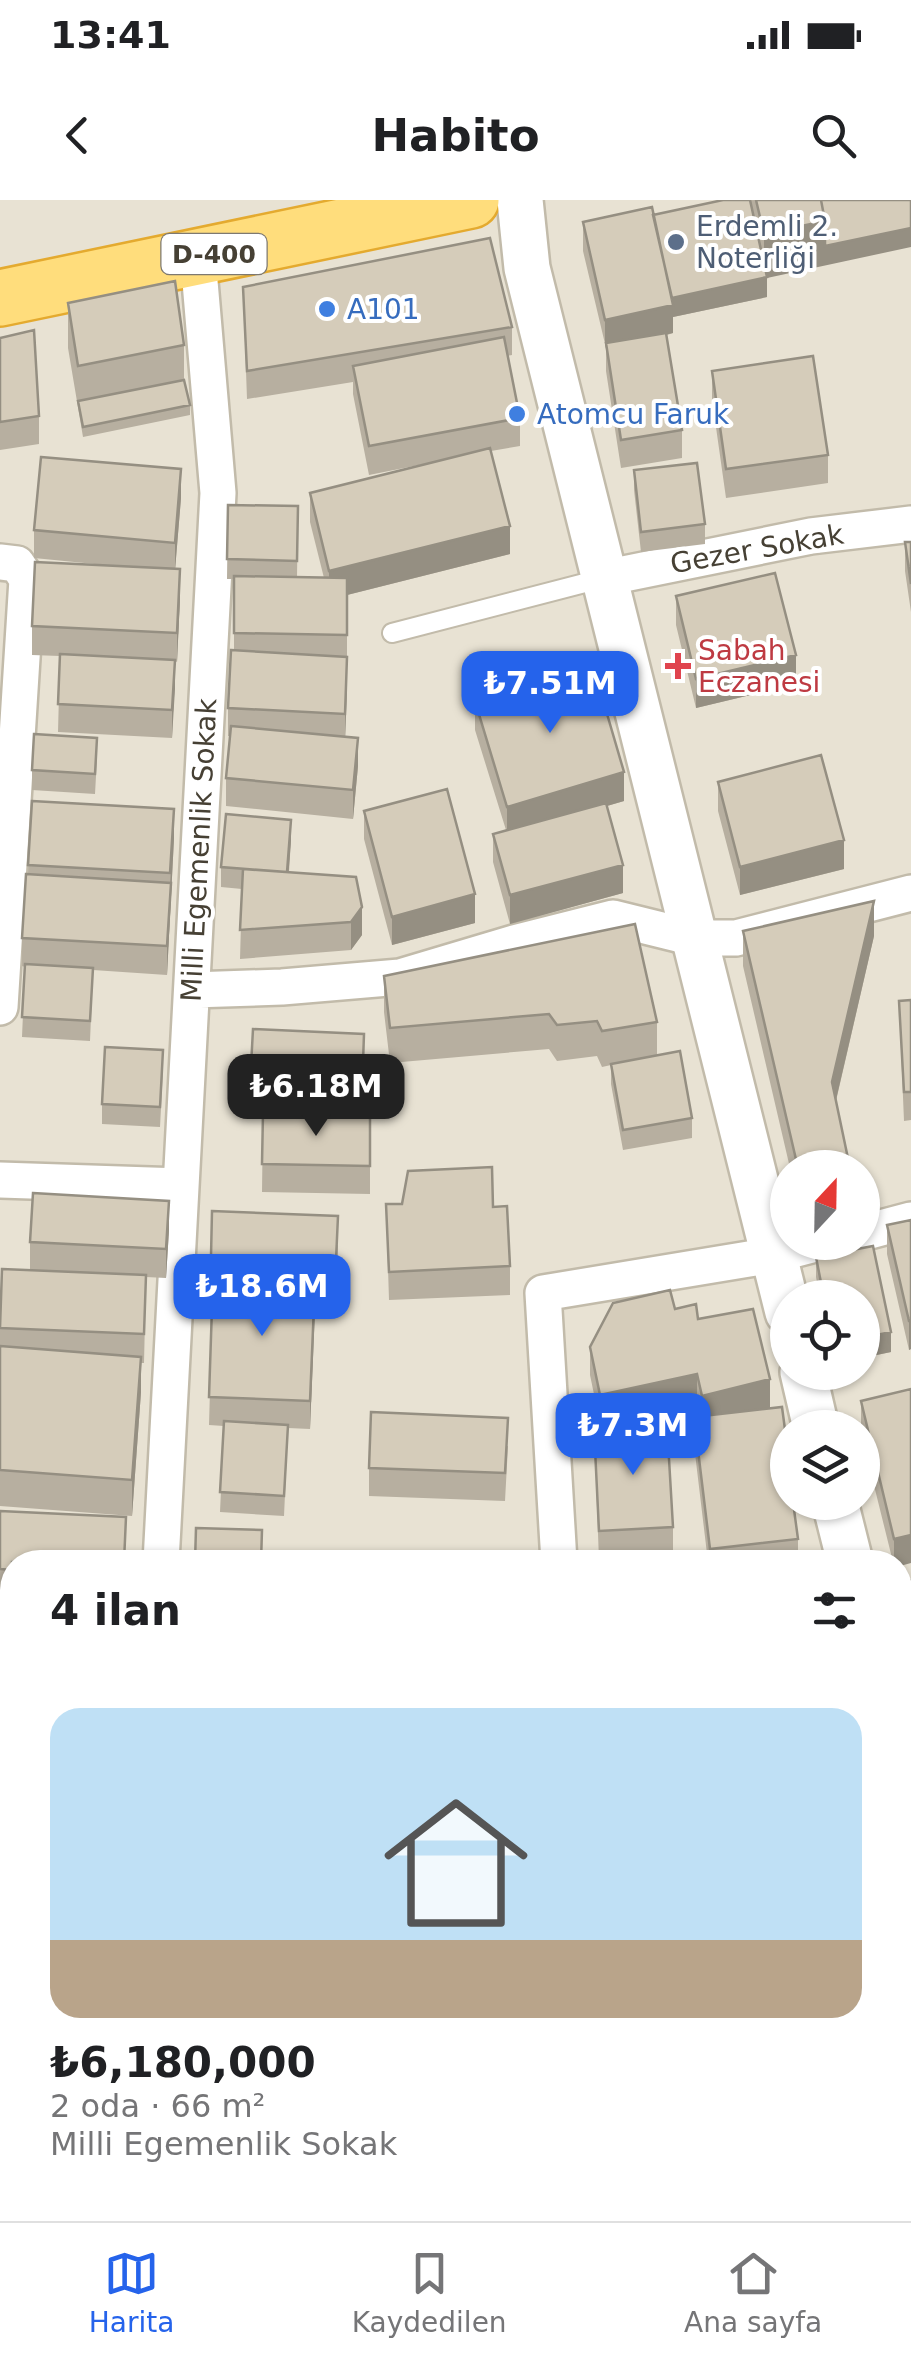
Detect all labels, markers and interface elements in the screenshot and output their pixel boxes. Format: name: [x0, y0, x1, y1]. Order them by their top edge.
text: 13:41: [50, 13, 171, 57]
icon: back: [50, 108, 105, 163]
icon: search: [806, 108, 861, 163]
text: Habito: [371, 109, 540, 162]
place label: Erdemli 2. Noterliği: [696, 210, 838, 275]
marker: Erdemli 2. Noterliği: [665, 231, 687, 253]
road number: D-400: [162, 234, 266, 274]
place label: A101: [347, 293, 420, 326]
marker: A101: [316, 298, 338, 320]
place label: Atomcu Faruk: [537, 398, 730, 431]
marker: Atomcu Faruk: [506, 403, 528, 425]
street label: Gezer Sokak: [668, 517, 847, 580]
place label: Sabah Eczanesi: [698, 634, 820, 699]
pin: ₺7.51M: [469, 651, 631, 736]
marker: Sabah Eczanesi: [667, 655, 689, 677]
text: ₺7.51M: [483, 664, 617, 702]
street label: Milli Egemenlik Sokak: [175, 697, 223, 1003]
pin: ₺6.18M: [235, 1054, 397, 1139]
text: ₺6.18M: [249, 1067, 383, 1105]
north arrow: [770, 1150, 880, 1260]
map controls: [770, 1150, 880, 1520]
pin: ₺18.6M: [181, 1254, 343, 1339]
text: ₺18.6M: [195, 1267, 329, 1305]
button: locate: [770, 1280, 880, 1390]
pin: ₺7.3M: [563, 1393, 703, 1478]
text: ₺7.3M: [578, 1406, 688, 1444]
button: layers: [770, 1410, 880, 1520]
icon: filters: [807, 1583, 862, 1638]
text: 4 ilan: [50, 1586, 181, 1635]
icon: home: [366, 1773, 546, 1953]
text: ₺6,180,000: [50, 2038, 316, 2087]
text: 2 oda · 66 m²: [50, 2087, 265, 2125]
text: Milli Egemenlik Sokak: [50, 2125, 397, 2163]
tab: Harita: [89, 2246, 174, 2339]
tab: Kaydedilen: [352, 2246, 507, 2339]
tab: Ana sayfa: [684, 2246, 822, 2339]

